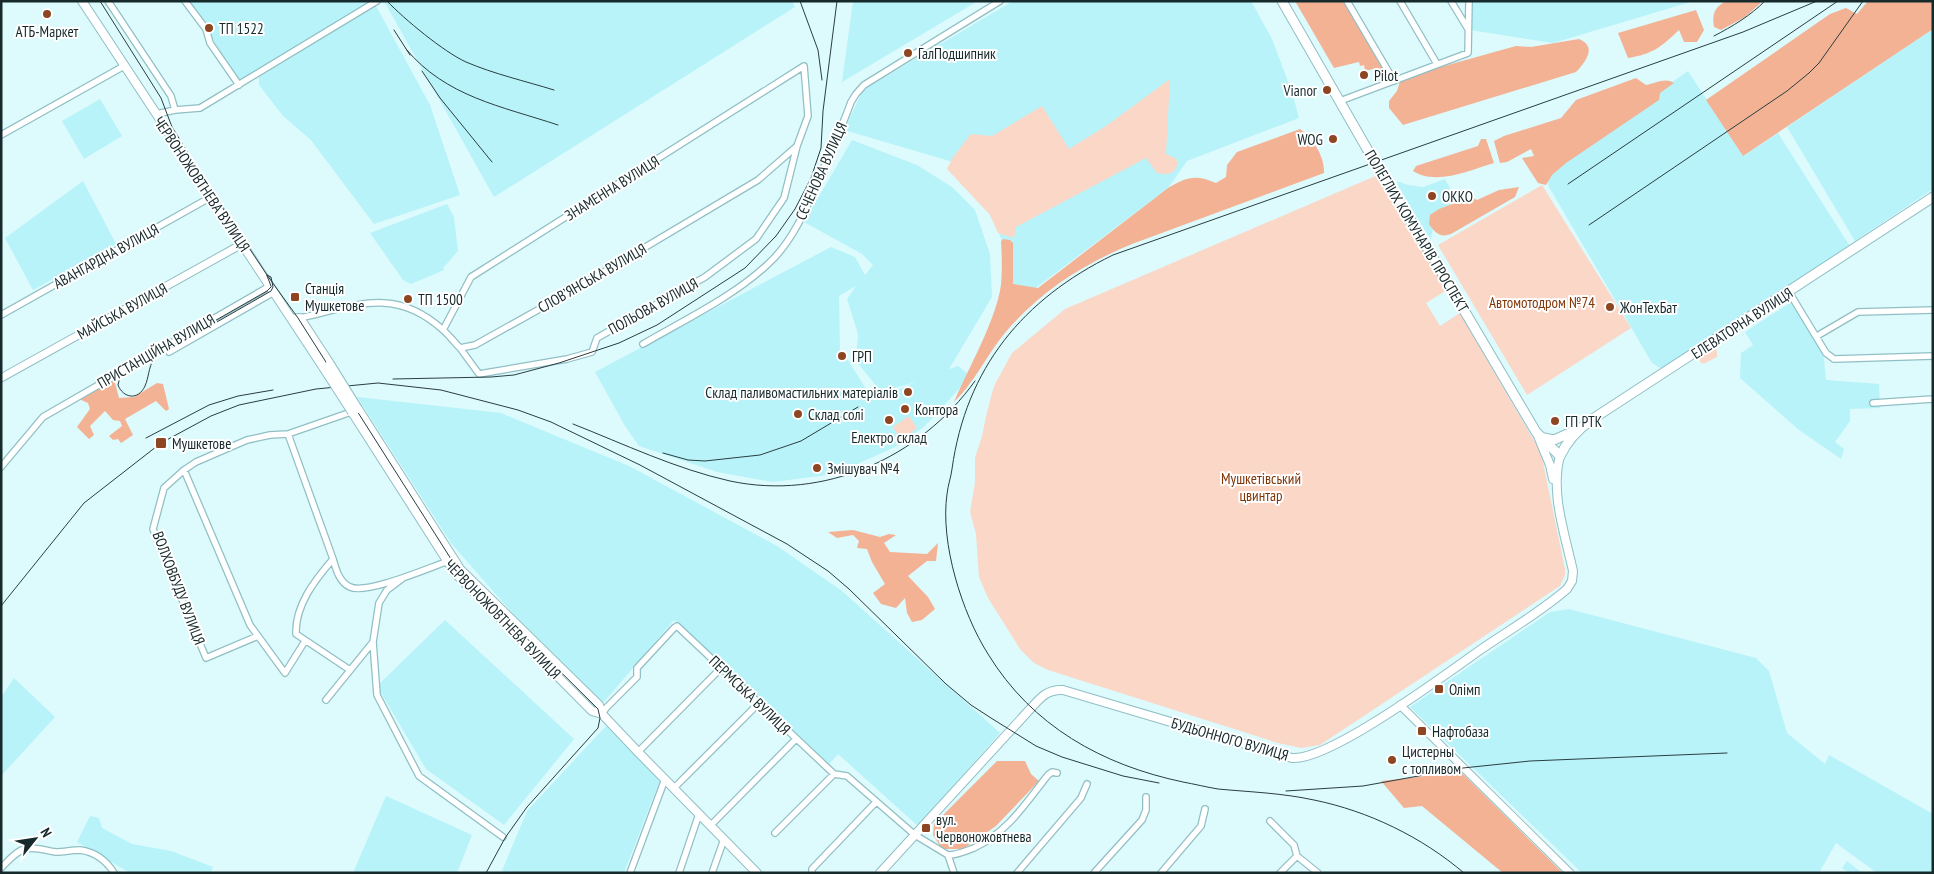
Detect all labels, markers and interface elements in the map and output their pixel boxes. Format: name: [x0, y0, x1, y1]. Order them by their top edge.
marker: АТБ-Маркет: [41, 8, 53, 20]
place label: ТП 1522: [219, 19, 264, 38]
place label: АТБ-Маркет: [16, 22, 79, 41]
marker: ТП 1522: [203, 22, 215, 34]
place label: ГалПодшипник: [918, 44, 996, 63]
marker: ГалПодшипник: [902, 47, 914, 59]
place label: Pilot: [1374, 66, 1398, 85]
marker: Pilot: [1358, 69, 1370, 81]
place label: Vianor: [1283, 81, 1318, 100]
marker: Vianor: [1321, 84, 1333, 96]
street label: ЧЕРВОНОЖОВТНЕВА ВУЛИЦЯ: [150, 113, 254, 255]
street label: СЄЧЕНОВА ВУЛИЦЯ: [791, 119, 851, 223]
place label: WOG: [1298, 130, 1323, 149]
marker: WOG: [1327, 133, 1339, 145]
street label: ПОЛЕГЛИХ КОМУНАРІВ ПРОСПЕКТ: [1361, 146, 1473, 316]
street label: ЗНАМЕННА ВУЛИЦЯ: [561, 151, 663, 225]
place label: ОККО: [1442, 187, 1473, 206]
marker: ОККО: [1426, 190, 1438, 202]
street label: АВАНГАРДНА ВУЛИЦЯ: [50, 219, 162, 293]
street label: СЛОВ’ЯНСЬКА ВУЛИЦЯ: [534, 239, 650, 317]
street label: ПОЛЬОВА ВУЛИЦЯ: [605, 273, 701, 339]
street label: МАЙСЬКА ВУЛИЦЯ: [74, 278, 170, 344]
place label: Станція Мушкетове: [305, 279, 364, 315]
street label: ЕЛЕВАТОРНА ВУЛИЦЯ: [1688, 283, 1796, 363]
place label: ТП 1500: [418, 290, 463, 309]
marker: Станція Мушкетове: [289, 291, 301, 303]
marker: ТП 1500: [402, 293, 414, 305]
park label: Автомотодром №74: [1489, 293, 1595, 312]
place label: ЖонТехБат: [1619, 298, 1677, 317]
marker: ЖонТехБат: [1604, 301, 1616, 313]
street label: ПРИСТАНЦІЙНА ВУЛИЦЯ: [94, 310, 218, 392]
place label: ГРП: [852, 347, 872, 366]
marker: ГРП: [836, 350, 848, 362]
place label: Склад паливомастильних матеріалів: [705, 383, 898, 402]
marker: Склад паливомастильних матеріалів: [902, 386, 914, 398]
place label: Контора: [915, 400, 958, 419]
marker: Контора: [899, 403, 911, 415]
place label: Склад солі: [808, 405, 864, 424]
marker: Склад солі: [792, 408, 804, 420]
place label: ГП РТК: [1565, 412, 1603, 431]
marker: Електро склад: [883, 414, 895, 426]
marker: ГП РТК: [1549, 415, 1561, 427]
place label: Електро склад: [851, 428, 927, 447]
place label: Мушкетове: [172, 434, 231, 453]
marker: Мушкетове: [154, 436, 168, 450]
place label: Змішувач №4: [827, 459, 900, 478]
marker: Змішувач №4: [811, 462, 823, 474]
park label: Мушкетівський цвинтар: [1221, 469, 1301, 505]
street label: ВОЛХОВБУДУ ВУЛИЦЯ: [149, 529, 209, 647]
street label: ЧЕРВОНОЖОВТНЕВА ВУЛИЦЯ: [441, 555, 565, 683]
street label: ПЕРМСЬКА ВУЛИЦЯ: [705, 651, 795, 739]
place label: Олімп: [1449, 680, 1481, 699]
marker: Олімп: [1433, 683, 1445, 695]
street label: БУДЬОННОГО ВУЛИЦЯ: [1169, 713, 1291, 765]
place label: Нафтобаза: [1432, 722, 1489, 741]
marker: Нафтобаза: [1416, 725, 1428, 737]
place label: Цистерны с топливом: [1402, 742, 1461, 778]
marker: Цистерны с топливом: [1386, 754, 1398, 766]
place label: вул. Червоножовтнева: [936, 810, 1032, 846]
north arrow: [10, 814, 60, 864]
marker: вул. Червоножовтнева: [920, 822, 932, 834]
text: N: [37, 825, 56, 840]

